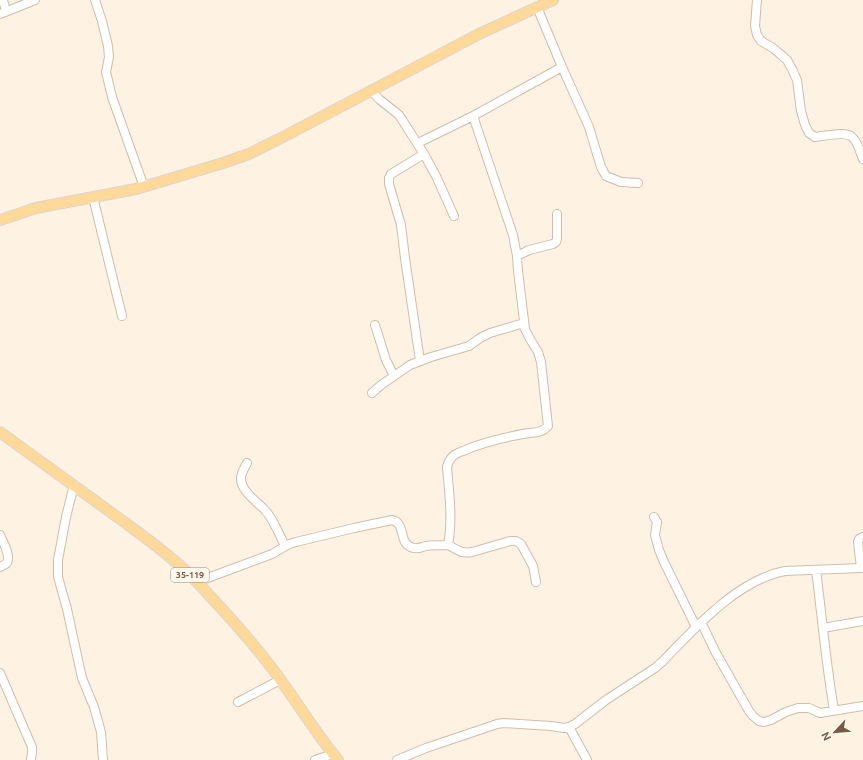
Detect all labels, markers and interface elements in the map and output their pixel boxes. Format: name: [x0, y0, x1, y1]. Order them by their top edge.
road number: 35-119: [171, 568, 209, 582]
north arrow: [815, 712, 855, 752]
text: N: [819, 730, 833, 743]

